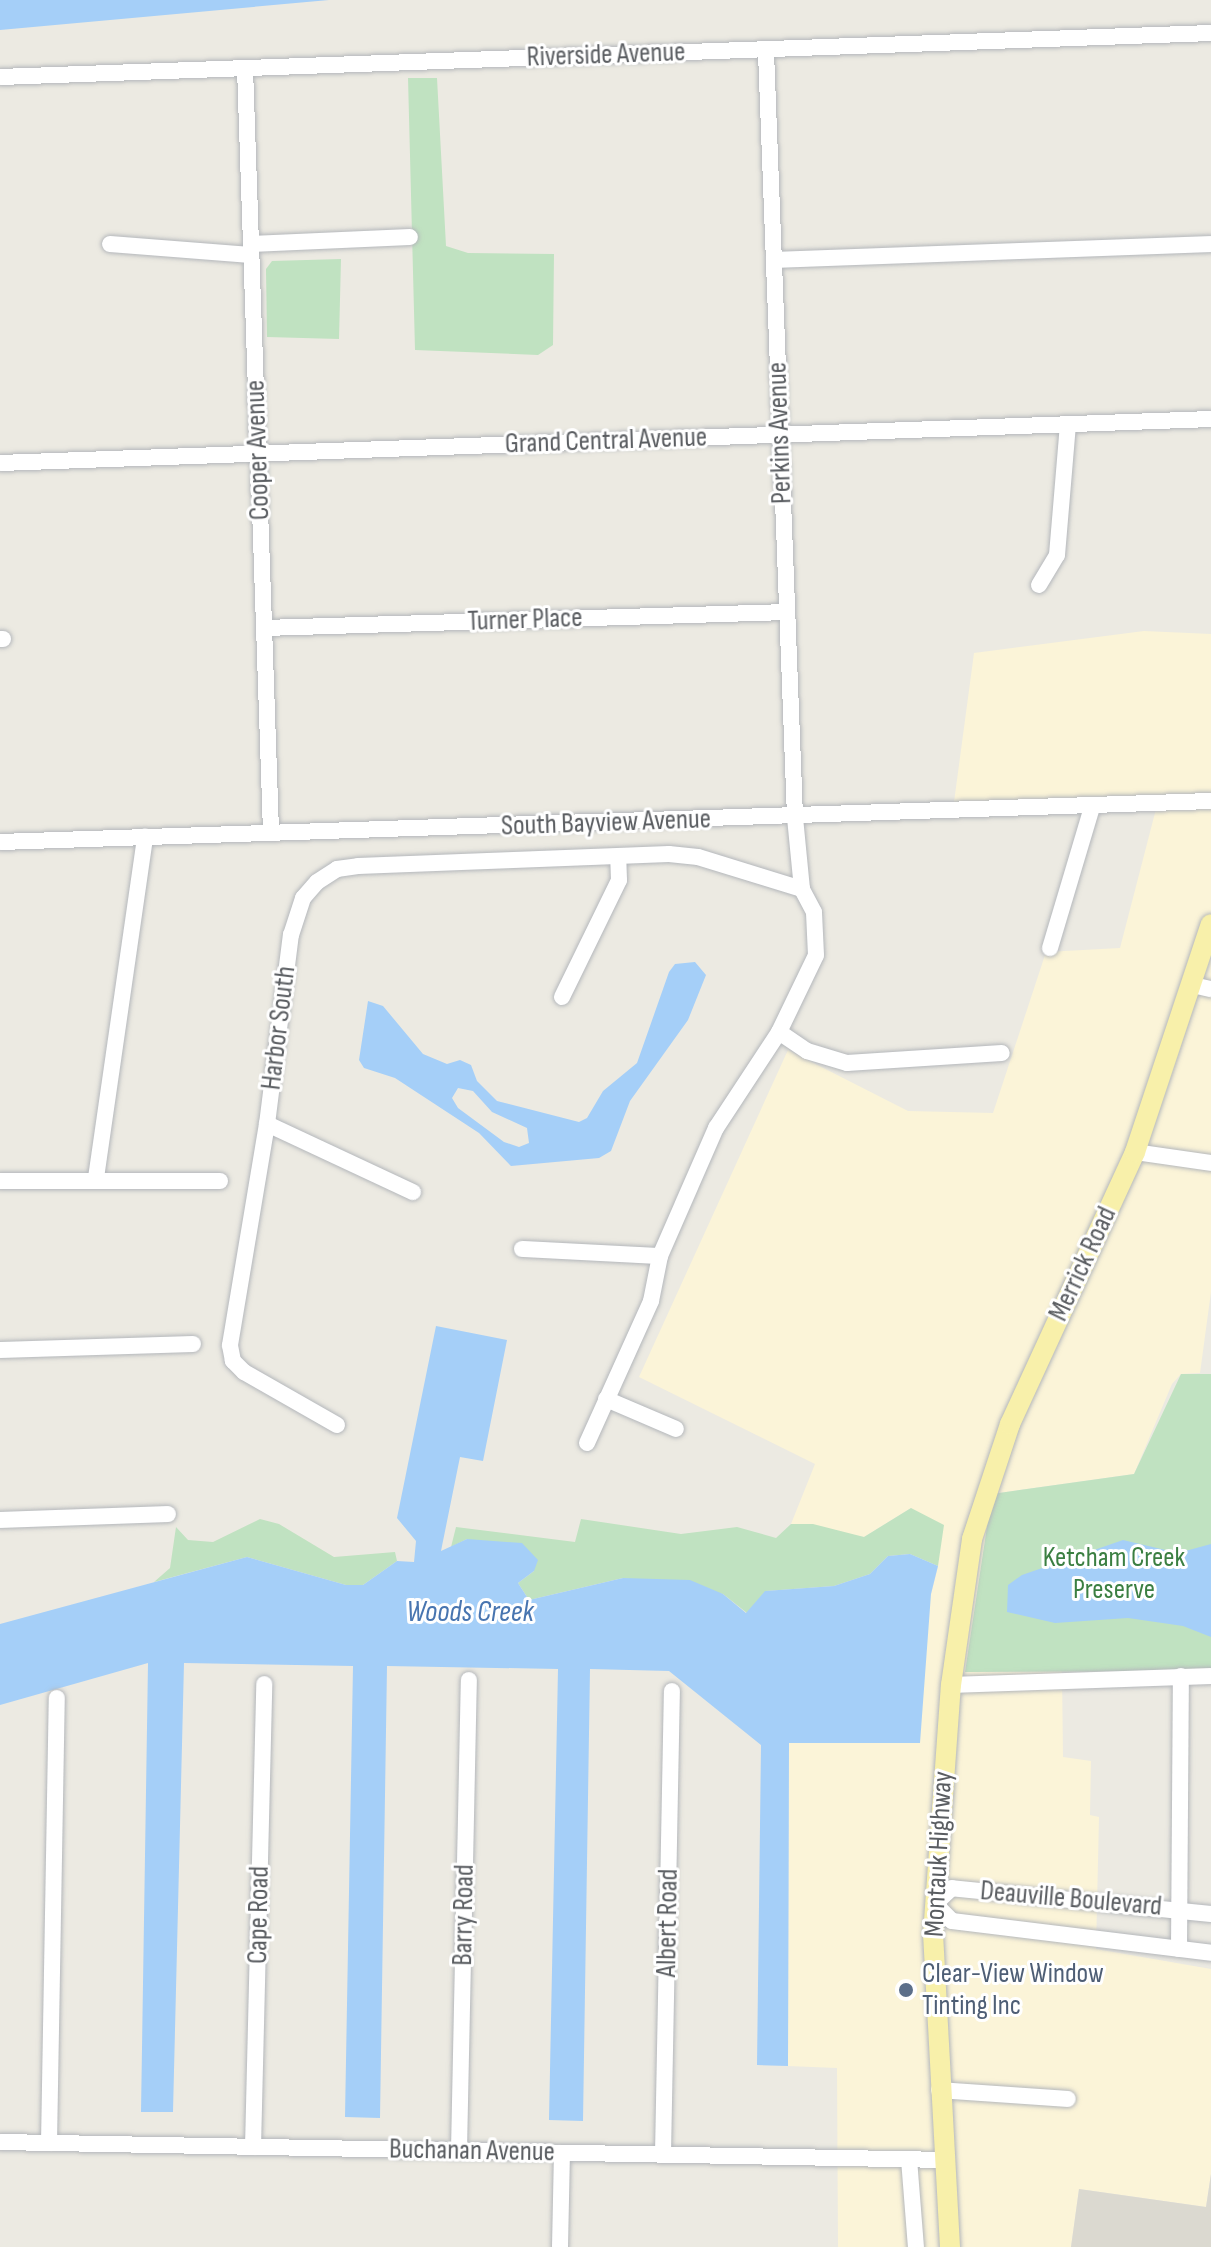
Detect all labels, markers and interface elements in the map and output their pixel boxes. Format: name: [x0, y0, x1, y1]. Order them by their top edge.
street label: Riverside Avenue: [526, 35, 686, 75]
street label: Perkins Avenue: [761, 361, 799, 505]
street label: Cooper Avenue: [239, 379, 277, 521]
street label: Grand Central Avenue: [504, 421, 708, 461]
street label: Turner Place: [467, 601, 583, 639]
street label: South Bayview Avenue: [500, 803, 712, 843]
street label: Harbor South: [255, 964, 303, 1092]
street label: Merrick Road: [1042, 1202, 1124, 1326]
park label: Ketcham Creek Preserve: [1043, 1541, 1185, 1607]
water label: Woods Creek: [406, 1594, 534, 1630]
street label: Montauk Highway: [918, 1770, 960, 1938]
street label: Barry Road: [446, 1864, 482, 1966]
street label: Cape Road: [241, 1866, 277, 1964]
street label: Albert Road: [650, 1868, 686, 1978]
street label: Deauville Boulevard: [979, 1874, 1163, 1924]
place label: Clear-View Window Tinting Inc: [922, 1957, 1104, 2023]
marker: Clear-View Window Tinting Inc: [897, 1981, 915, 1999]
street label: Buchanan Avenue: [389, 2133, 555, 2169]

